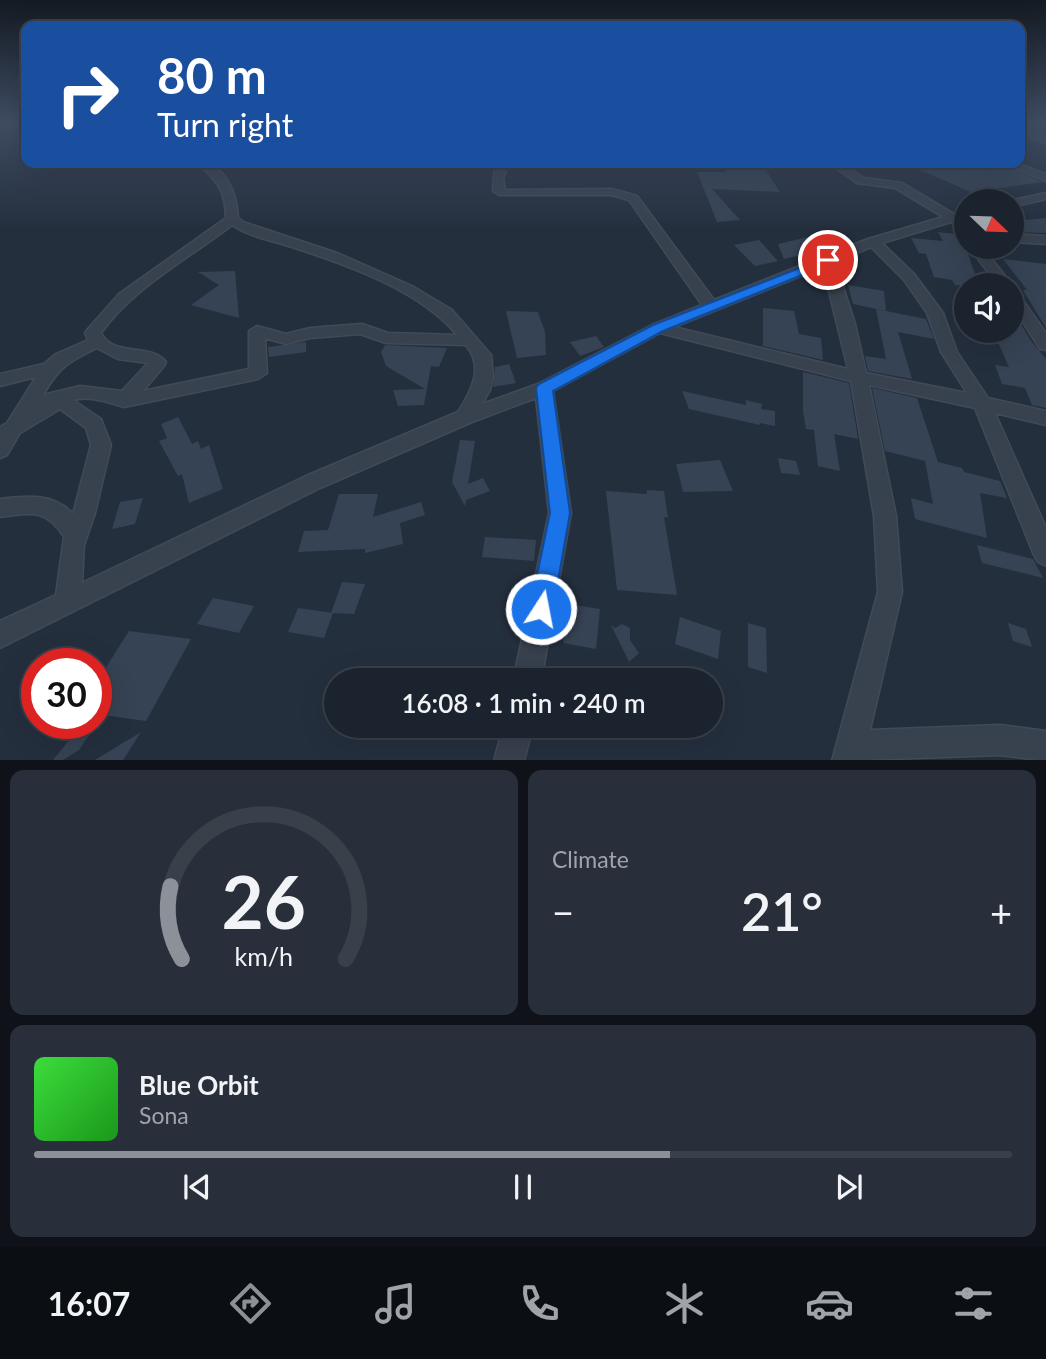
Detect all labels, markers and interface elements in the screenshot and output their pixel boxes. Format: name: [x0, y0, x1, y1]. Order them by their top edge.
text: 80 m: [157, 46, 267, 104]
icon: right: [42, 49, 133, 140]
text: Turn right: [157, 105, 293, 144]
north arrow: [954, 189, 1024, 259]
map controls: [954, 189, 1024, 343]
pin: [798, 230, 858, 290]
icon: arrive: [809, 241, 847, 279]
button: sound: [954, 273, 1024, 343]
position arrow: [504, 572, 578, 646]
speed limit sign: 30: [21, 648, 112, 739]
text: 16:08 · 1 min · 240 m: [401, 687, 646, 719]
text: Climate: [552, 845, 629, 873]
text: 26: [222, 857, 306, 945]
text: 21°: [741, 880, 823, 942]
text: −: [552, 889, 574, 935]
text: +: [990, 889, 1012, 935]
text: km/h: [235, 940, 293, 970]
text: Blue Orbit: [139, 1069, 259, 1101]
text: Sona: [139, 1101, 189, 1129]
icon: previous: [178, 1168, 216, 1206]
icon: pause: [504, 1168, 542, 1206]
icon: next: [830, 1168, 868, 1206]
icon: directions: [226, 1279, 275, 1328]
icon: music: [371, 1279, 420, 1328]
icon: phone: [515, 1279, 564, 1328]
icon: climate: [660, 1279, 709, 1328]
icon: car: [805, 1279, 854, 1328]
icon: filters: [949, 1279, 998, 1328]
text: 16:07: [48, 1284, 130, 1323]

